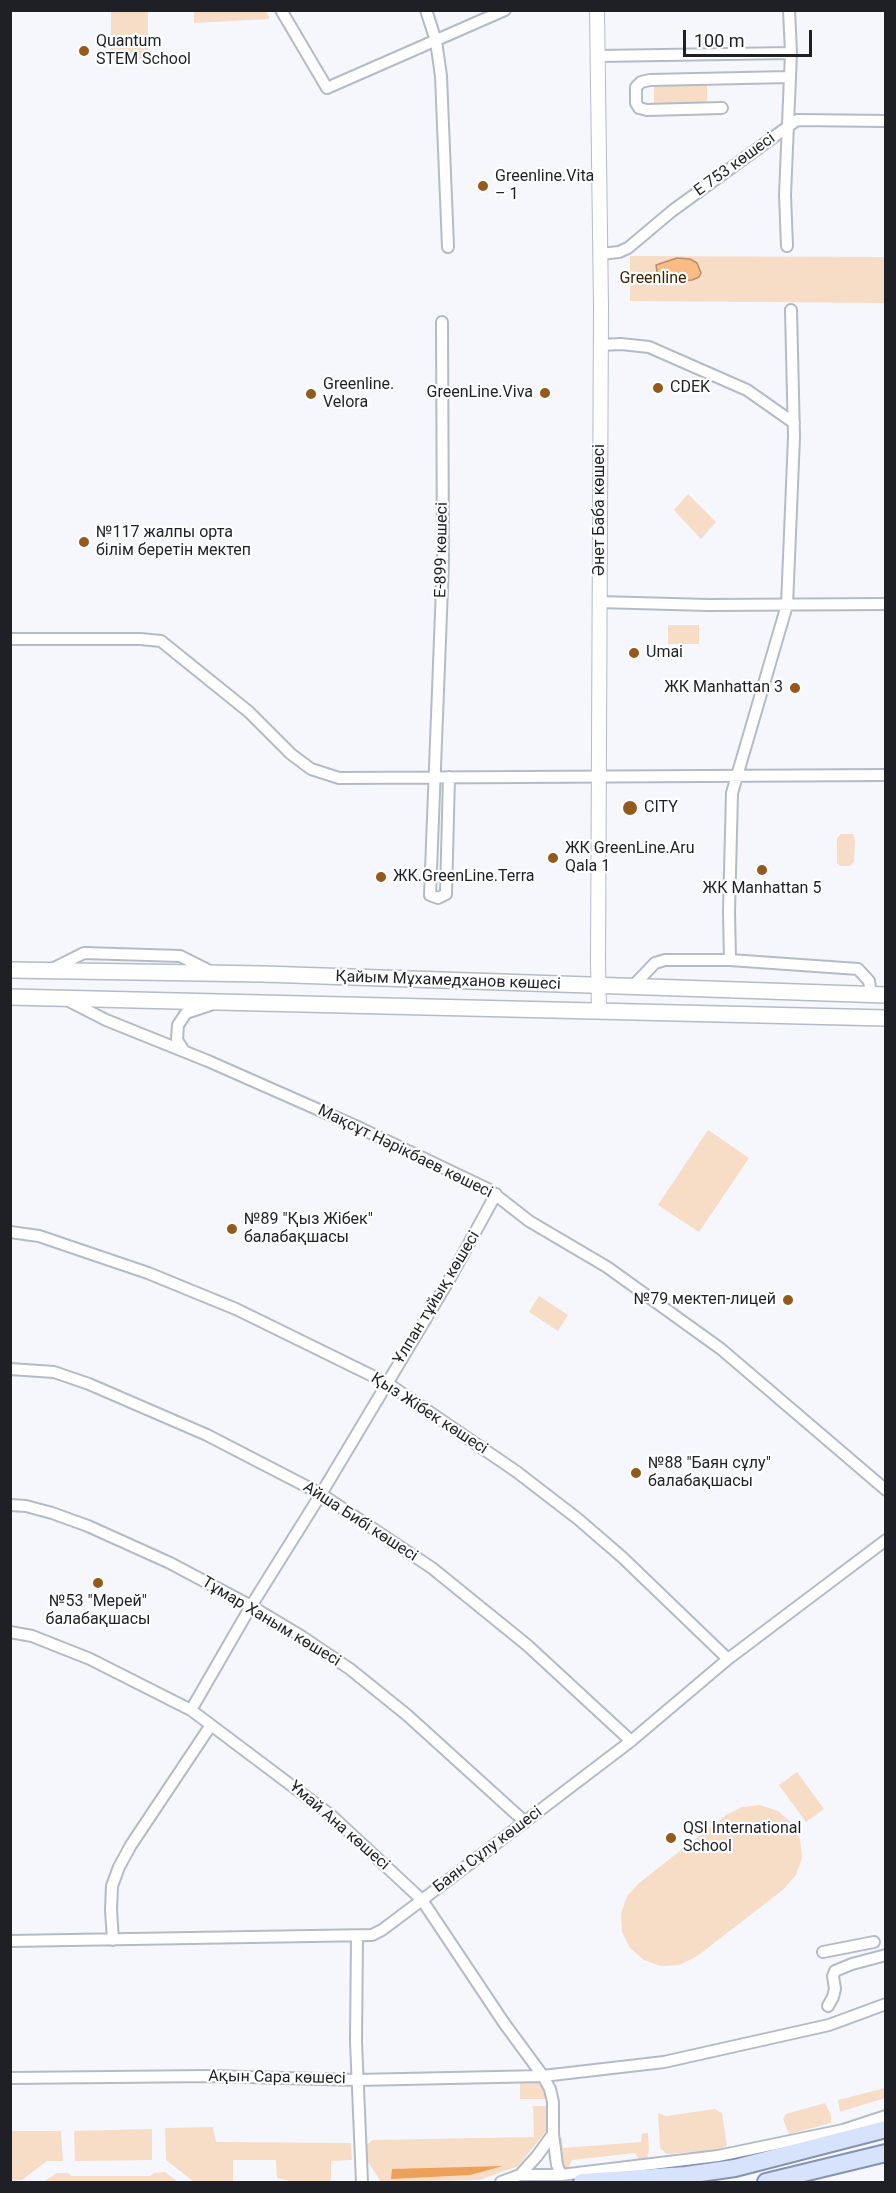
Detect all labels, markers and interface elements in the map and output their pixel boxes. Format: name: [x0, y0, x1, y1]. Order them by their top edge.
scale bar: [686, 18, 815, 56]
text: 100 m: [694, 30, 745, 51]
place label: Quantum STEM School: [96, 32, 191, 70]
marker: Quantum STEM School: [77, 44, 91, 58]
street label: Е 753 көшесі: [691, 129, 779, 201]
place label: Greenline.Vita – 1: [495, 167, 594, 205]
marker: Greenline.Vita – 1: [476, 179, 490, 193]
park label: Greenline: [619, 269, 687, 289]
place label: Greenline. Velora: [323, 375, 394, 413]
place label: CDEK: [670, 378, 710, 398]
marker: CDEK: [651, 381, 665, 395]
place label: GreenLine.Viva: [427, 383, 533, 403]
marker: GreenLine.Viva: [538, 386, 552, 400]
marker: Greenline. Velora: [304, 387, 318, 401]
street label: Әнет Баба көшесі: [590, 444, 610, 576]
street label: Е-899 көшесі: [432, 502, 452, 598]
place label: №117 жалпы орта білім беретін мектеп: [96, 523, 251, 561]
marker: №117 жалпы орта білім беретін мектеп: [77, 535, 91, 549]
place label: Umai: [646, 643, 683, 663]
marker: Umai: [627, 646, 641, 660]
place label: ЖК Manhattan 3: [664, 678, 783, 698]
marker: ЖК Manhattan 3: [788, 681, 802, 695]
place label: CITY: [644, 798, 678, 818]
marker: CITY: [621, 799, 639, 817]
place label: ЖК GreenLine.Aru Qala 1: [565, 839, 694, 877]
marker: ЖК GreenLine.Aru Qala 1: [546, 851, 560, 865]
marker: ЖК Manhattan 5: [755, 863, 769, 877]
place label: ЖК.GreenLine.Terra: [393, 867, 535, 887]
marker: ЖК.GreenLine.Terra: [374, 870, 388, 884]
place label: ЖК Manhattan 5: [703, 879, 821, 899]
street label: Қайым Мұхамедханов көшесі: [335, 967, 561, 995]
street label: Мақсұт Нәрікбаев көшесі: [315, 1101, 495, 1203]
place label: №89 "Қыз Жібек" балабақшасы: [244, 1210, 373, 1248]
marker: №89 "Қыз Жібек" балабақшасы: [225, 1222, 239, 1236]
street label: Ұлпан тұйық көшесі: [390, 1228, 484, 1368]
place label: №79 мектеп-лицей: [634, 1290, 776, 1310]
marker: №79 мектеп-лицей: [781, 1293, 795, 1307]
street label: Қыз Жібек көшесі: [367, 1369, 491, 1459]
place label: №88 "Баян сұлу" балабақшасы: [648, 1454, 771, 1492]
marker: №88 "Баян сұлу" балабақшасы: [629, 1466, 643, 1480]
street label: Айша Бибі көшесі: [299, 1478, 421, 1566]
street label: Тұмар Ханым көшесі: [198, 1573, 344, 1671]
marker: №53 "Мерей" балабақшасы: [91, 1576, 105, 1590]
place label: №53 "Мерей" балабақшасы: [46, 1592, 150, 1630]
street label: Ұмай Ана көшесі: [285, 1777, 393, 1875]
street label: Баян Сұлу көшесі: [430, 1803, 546, 1897]
place label: QSI International School: [683, 1819, 801, 1857]
marker: QSI International School: [664, 1831, 678, 1845]
street label: Ақын Сара көшесі: [208, 2067, 346, 2089]

